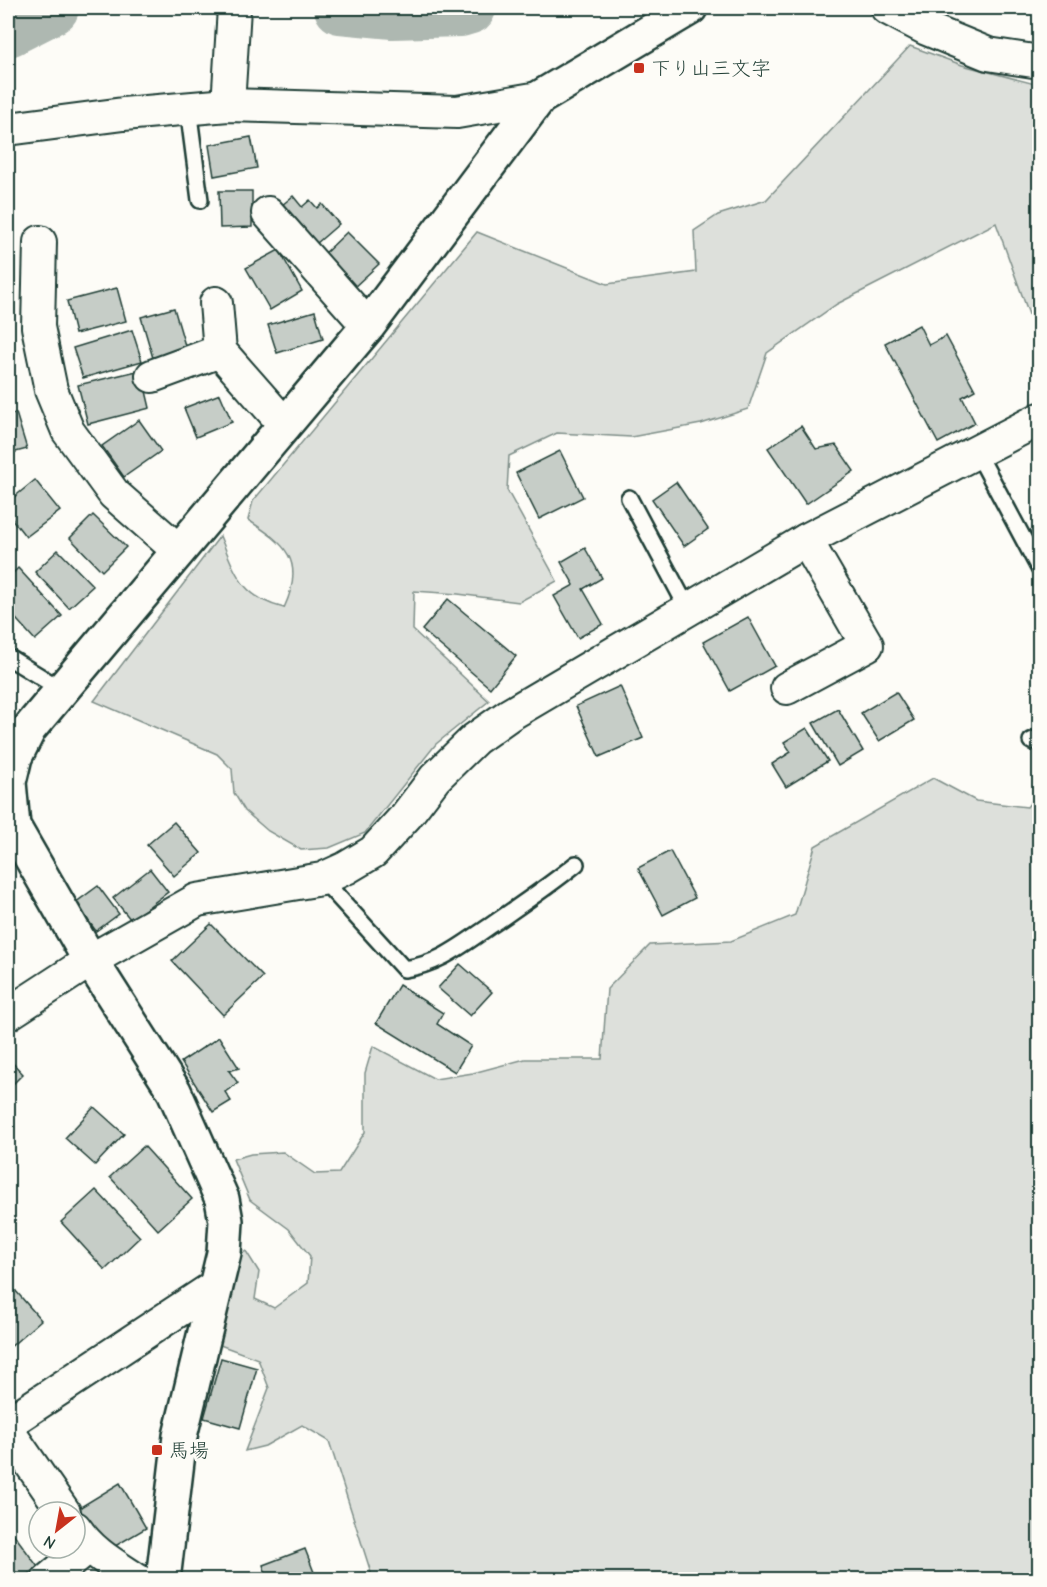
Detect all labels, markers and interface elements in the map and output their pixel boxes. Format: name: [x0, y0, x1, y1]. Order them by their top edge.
place label: 下り山三文字: [651, 57, 771, 80]
marker: 下り山三文字: [632, 61, 646, 75]
place label: 馬場: [169, 1439, 209, 1462]
marker: 馬場: [150, 1443, 164, 1457]
north arrow: [27, 1500, 87, 1560]
text: N: [41, 1532, 59, 1552]

